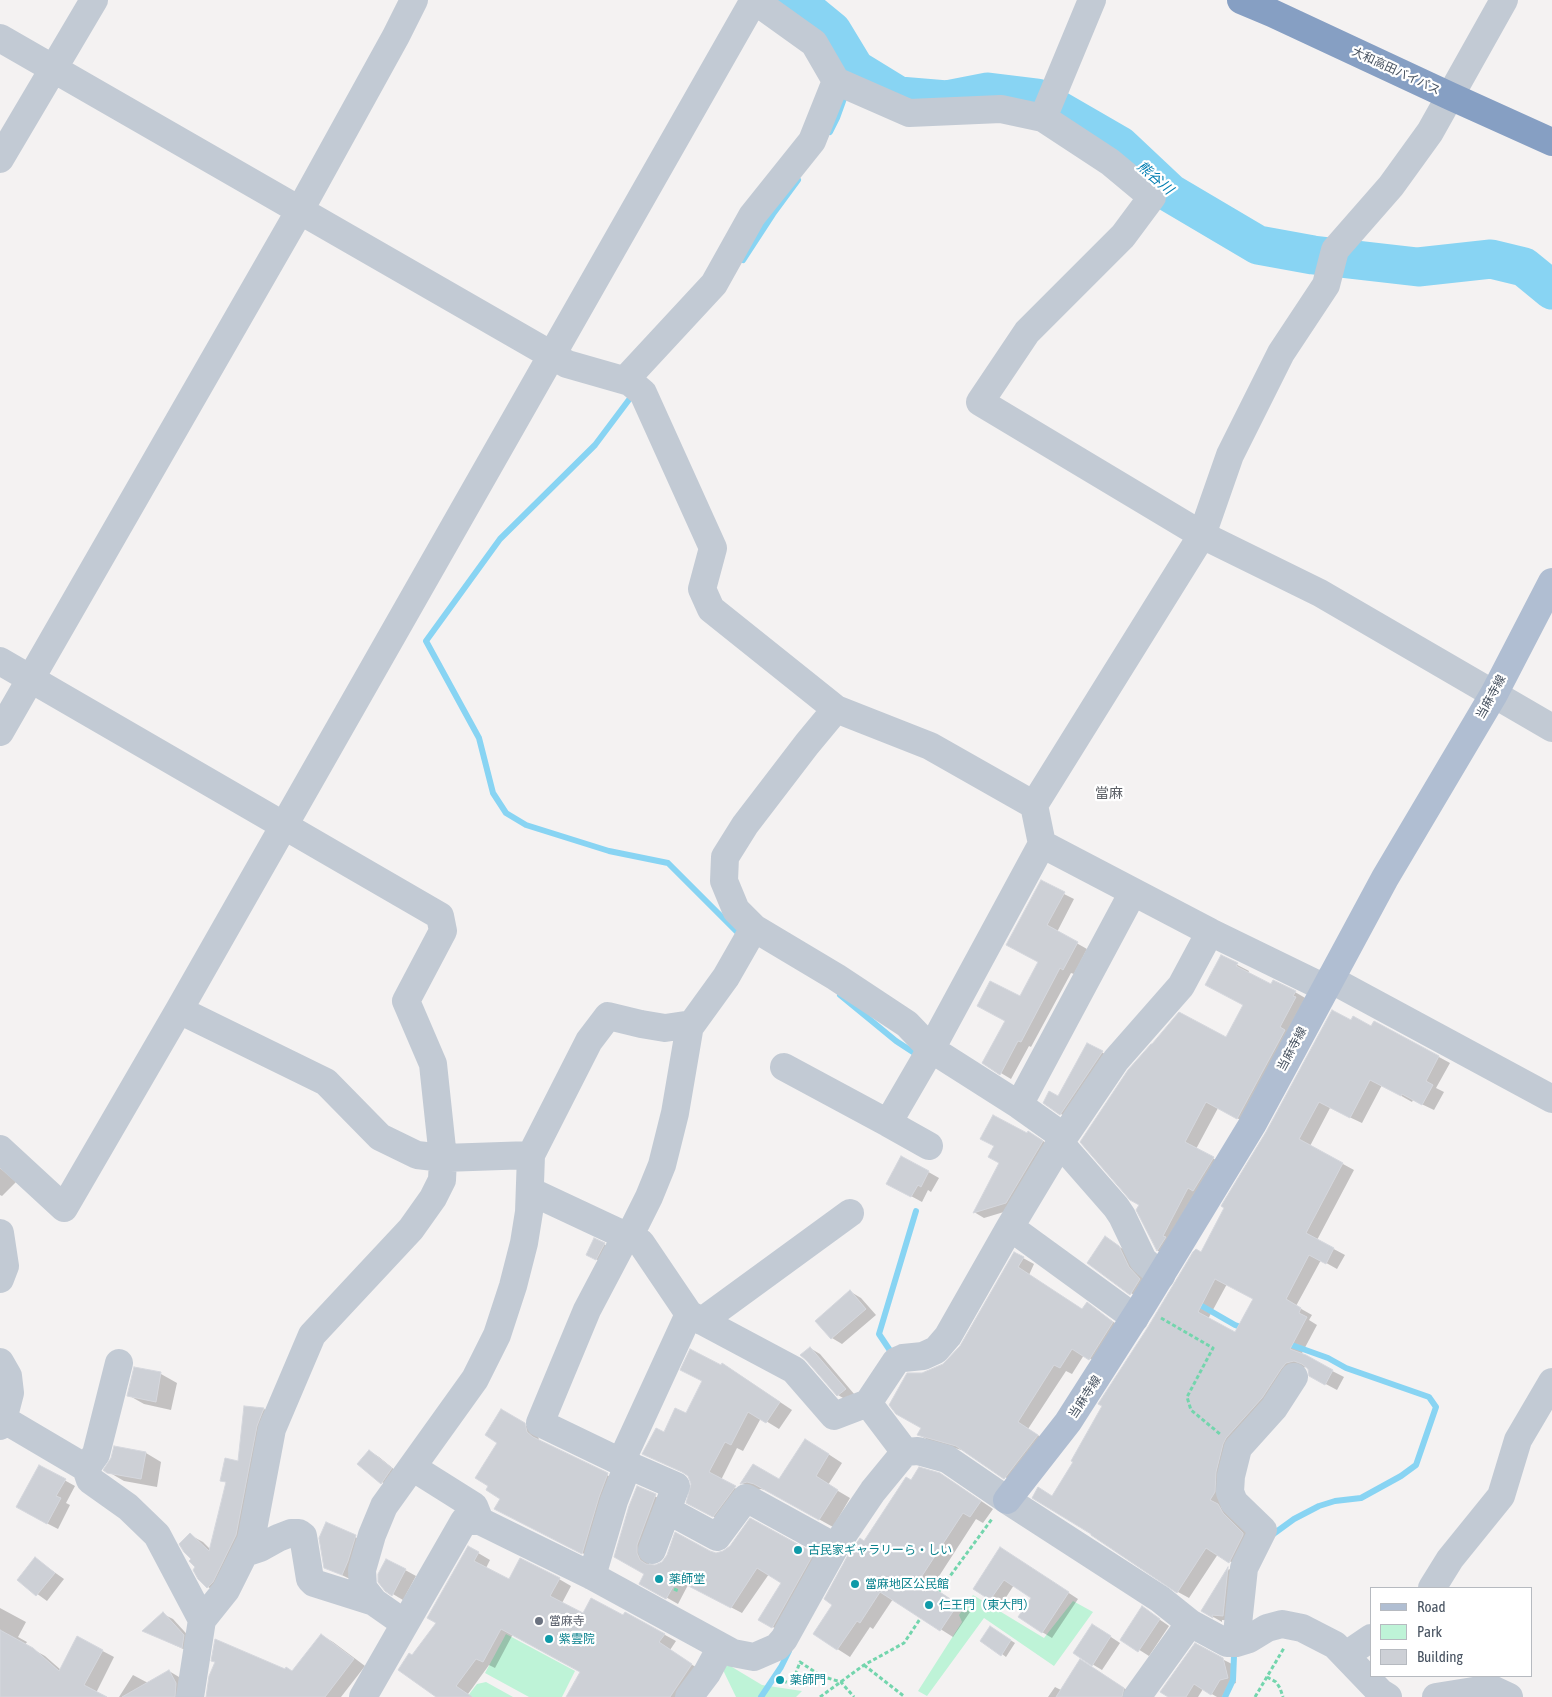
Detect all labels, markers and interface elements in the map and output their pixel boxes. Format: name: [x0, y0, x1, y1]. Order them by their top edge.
street label: 大和高田バイパス: [1349, 44, 1443, 98]
water label: 熊谷川: [1134, 158, 1176, 198]
street label: 当麻寺線: [1473, 673, 1509, 721]
district label: 當麻: [1095, 786, 1123, 802]
street label: 当麻寺線: [1274, 1024, 1310, 1074]
street label: 当麻寺線: [1066, 1373, 1104, 1421]
place label: 古民家ギャラリーら・しい: [808, 1543, 952, 1557]
marker: 古民家ギャラリーら・しい: [792, 1544, 804, 1556]
place label: 薬師堂: [669, 1572, 705, 1586]
marker: 薬師堂: [653, 1573, 665, 1585]
place label: 當麻地区公民館: [865, 1577, 949, 1591]
marker: 當麻地区公民館: [849, 1578, 861, 1590]
legend: [1370, 1587, 1532, 1677]
place label: 仁王門（東大門）: [939, 1598, 1035, 1612]
text: Road: [1417, 1598, 1446, 1615]
marker: 仁王門（東大門）: [923, 1599, 935, 1611]
place label: 當麻寺: [549, 1614, 585, 1628]
marker: 當麻寺: [533, 1615, 545, 1627]
text: Park: [1417, 1623, 1442, 1640]
place label: 紫雲院: [559, 1632, 595, 1646]
marker: 紫雲院: [543, 1633, 555, 1645]
text: Building: [1417, 1648, 1463, 1665]
place label: 薬師門: [790, 1673, 826, 1687]
marker: 薬師門: [774, 1674, 786, 1686]

